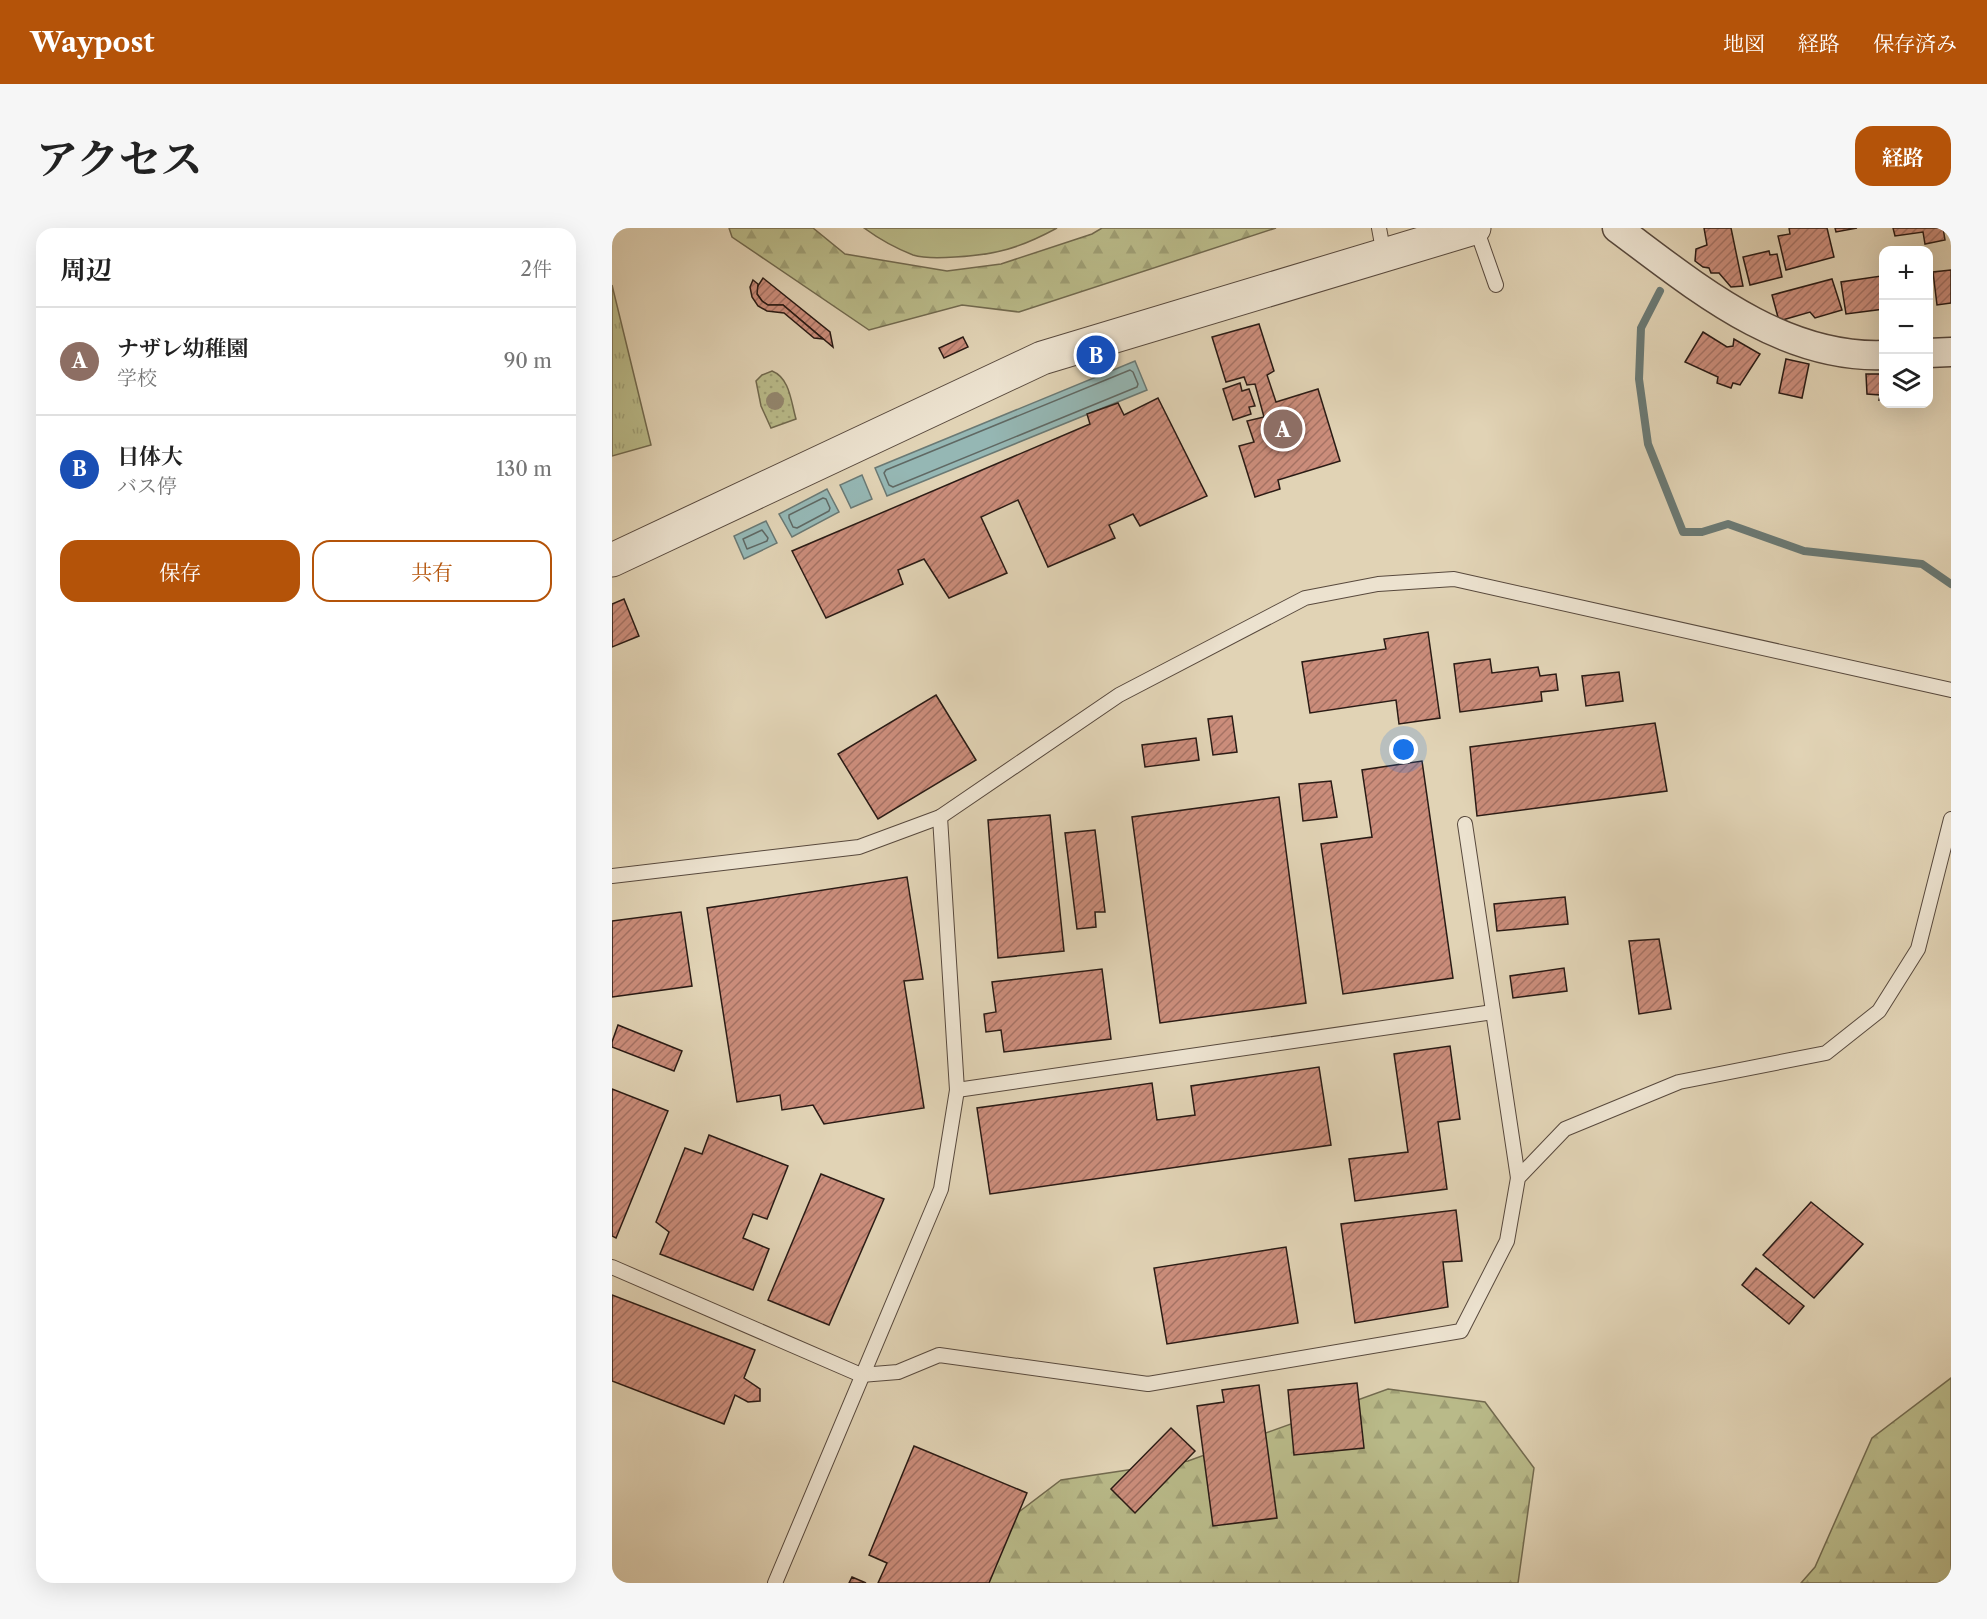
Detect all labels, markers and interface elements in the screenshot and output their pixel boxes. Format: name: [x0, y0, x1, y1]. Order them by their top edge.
text: Waypost: [30, 25, 154, 59]
text: 地図: [1723, 31, 1765, 56]
text: 経路: [1798, 31, 1840, 56]
text: 保存済み: [1873, 31, 1957, 56]
button: 経路: [1855, 126, 1951, 186]
text: アクセス: [36, 133, 203, 185]
map controls: [1879, 246, 1933, 408]
button: +: [1879, 246, 1933, 300]
text: 周辺: [60, 254, 112, 286]
text: 2件: [521, 257, 552, 281]
button: −: [1879, 300, 1933, 354]
pin: B: [1076, 332, 1116, 378]
text: ナザレ幼稚園: [117, 335, 249, 362]
text: A: [72, 349, 87, 373]
text: 90 m: [504, 349, 552, 373]
button: layers: [1879, 354, 1933, 408]
text: 学校: [117, 366, 157, 390]
pin: A: [1264, 406, 1302, 452]
text: 日体大: [117, 443, 183, 470]
text: B: [72, 457, 87, 481]
text: 130 m: [496, 457, 552, 481]
text: バス停: [117, 474, 177, 498]
button: 保存: [60, 540, 300, 602]
button: 共有: [312, 540, 552, 602]
your location: [1389, 735, 1418, 764]

